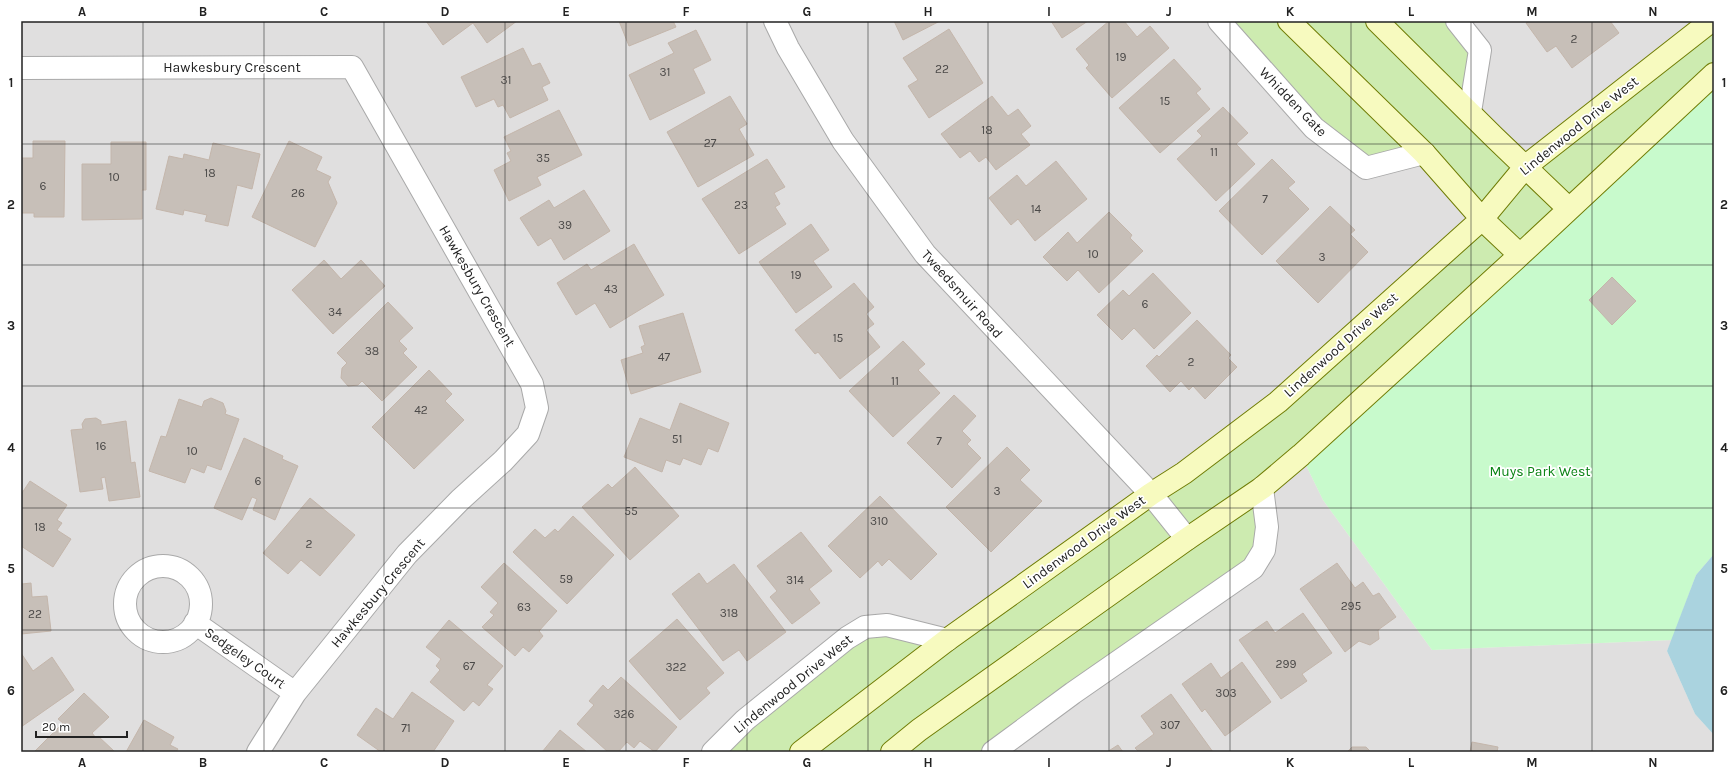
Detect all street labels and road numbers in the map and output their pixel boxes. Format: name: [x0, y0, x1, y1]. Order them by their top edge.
street label: Hawkesbury Crescent: [163, 59, 301, 76]
street label: Whidden Gate: [1256, 64, 1330, 140]
street label: Lindenwood Drive West: [1516, 73, 1642, 179]
street label: Hawkesbury Crescent: [435, 222, 519, 350]
street label: Tweedsmuir Road: [918, 246, 1006, 342]
street label: Lindenwood Drive West: [1280, 289, 1402, 401]
street label: Lindenwood Drive West: [1019, 492, 1149, 592]
street label: Hawkesbury Crescent: [327, 535, 429, 651]
street label: Sedgeley Court: [201, 624, 289, 692]
street label: Lindenwood Drive West: [730, 631, 856, 737]

